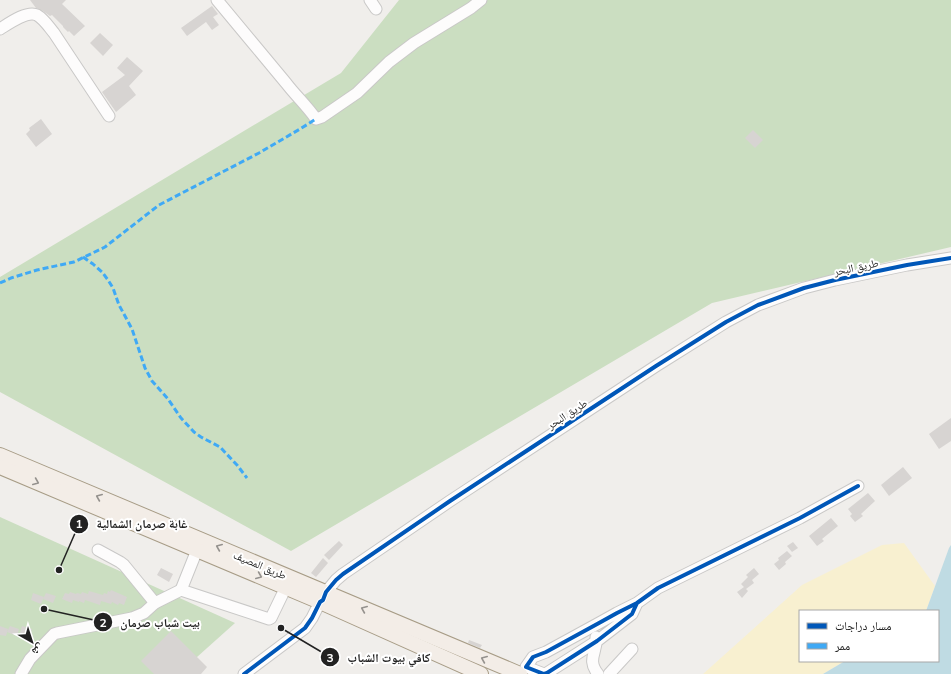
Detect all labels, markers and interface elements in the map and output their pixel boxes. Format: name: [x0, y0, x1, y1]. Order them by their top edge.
street label: طريق البحر: [831, 255, 880, 280]
street label: طريق البحر: [543, 396, 590, 434]
one-way arrow: [32, 477, 39, 485]
one-way arrow: [96, 493, 103, 501]
callout: غابة صرمان الشمالية: [69, 512, 196, 536]
text: 1: [75, 516, 83, 532]
text: غابة صرمان الشمالية: [97, 516, 188, 532]
one-way arrow: [215, 544, 223, 552]
street label: طريق المصيف: [231, 548, 289, 583]
one-way arrow: [254, 571, 262, 579]
one-way arrow: [361, 605, 368, 613]
callout: بيت شباب صرمان: [93, 610, 208, 634]
legend: [799, 610, 939, 662]
text: 2: [99, 615, 107, 631]
text: بيت شباب صرمان: [120, 615, 200, 631]
text: مسار دراجات: [835, 618, 892, 634]
north arrow: [12, 622, 52, 662]
text: ممر: [834, 638, 850, 654]
text: ش: [28, 640, 47, 659]
callout: كافي بيوت الشباب: [320, 645, 439, 669]
text: 3: [326, 650, 334, 666]
text: كافي بيوت الشباب: [348, 650, 431, 668]
one-way arrow: [481, 656, 489, 664]

